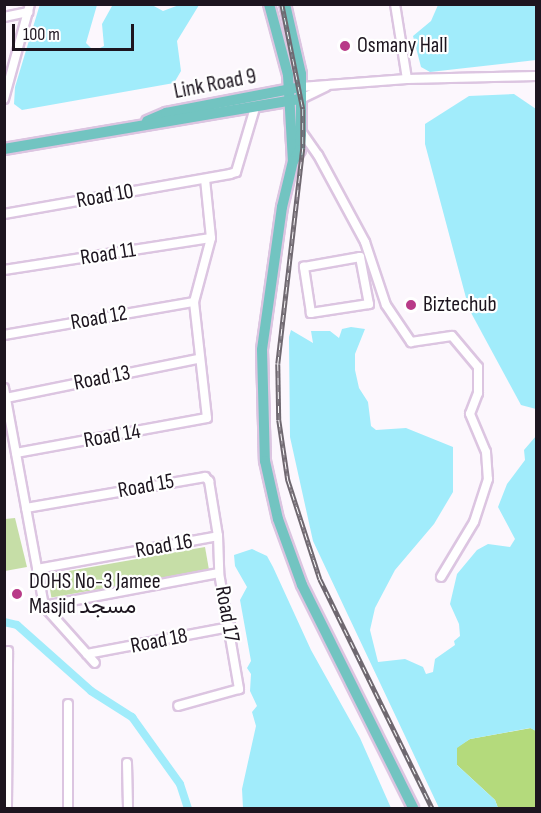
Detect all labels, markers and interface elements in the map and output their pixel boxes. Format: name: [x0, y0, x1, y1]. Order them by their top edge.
scale bar: [15, 12, 136, 50]
text: 100 m: [23, 24, 60, 45]
place label: Osmany Hall: [357, 33, 448, 59]
marker: Osmany Hall: [338, 39, 352, 53]
street label: Link Road 9: [172, 63, 258, 105]
street label: Road 10: [74, 178, 136, 214]
street label: Road 11: [79, 237, 137, 271]
place label: Biztechub: [423, 292, 497, 318]
marker: Biztechub: [404, 298, 418, 312]
street label: Road 12: [69, 300, 129, 336]
street label: Road 13: [71, 360, 133, 396]
street label: Road 14: [82, 418, 142, 454]
street label: Road 15: [116, 468, 176, 504]
street label: Road 16: [133, 528, 195, 564]
place label: DOHS No-3 Jamee Masjid مسجد: [29, 568, 161, 620]
street label: Road 17: [209, 584, 245, 644]
marker: DOHS No-3 Jamee Masjid مسجد: [10, 587, 24, 601]
street label: Road 18: [128, 623, 190, 659]

